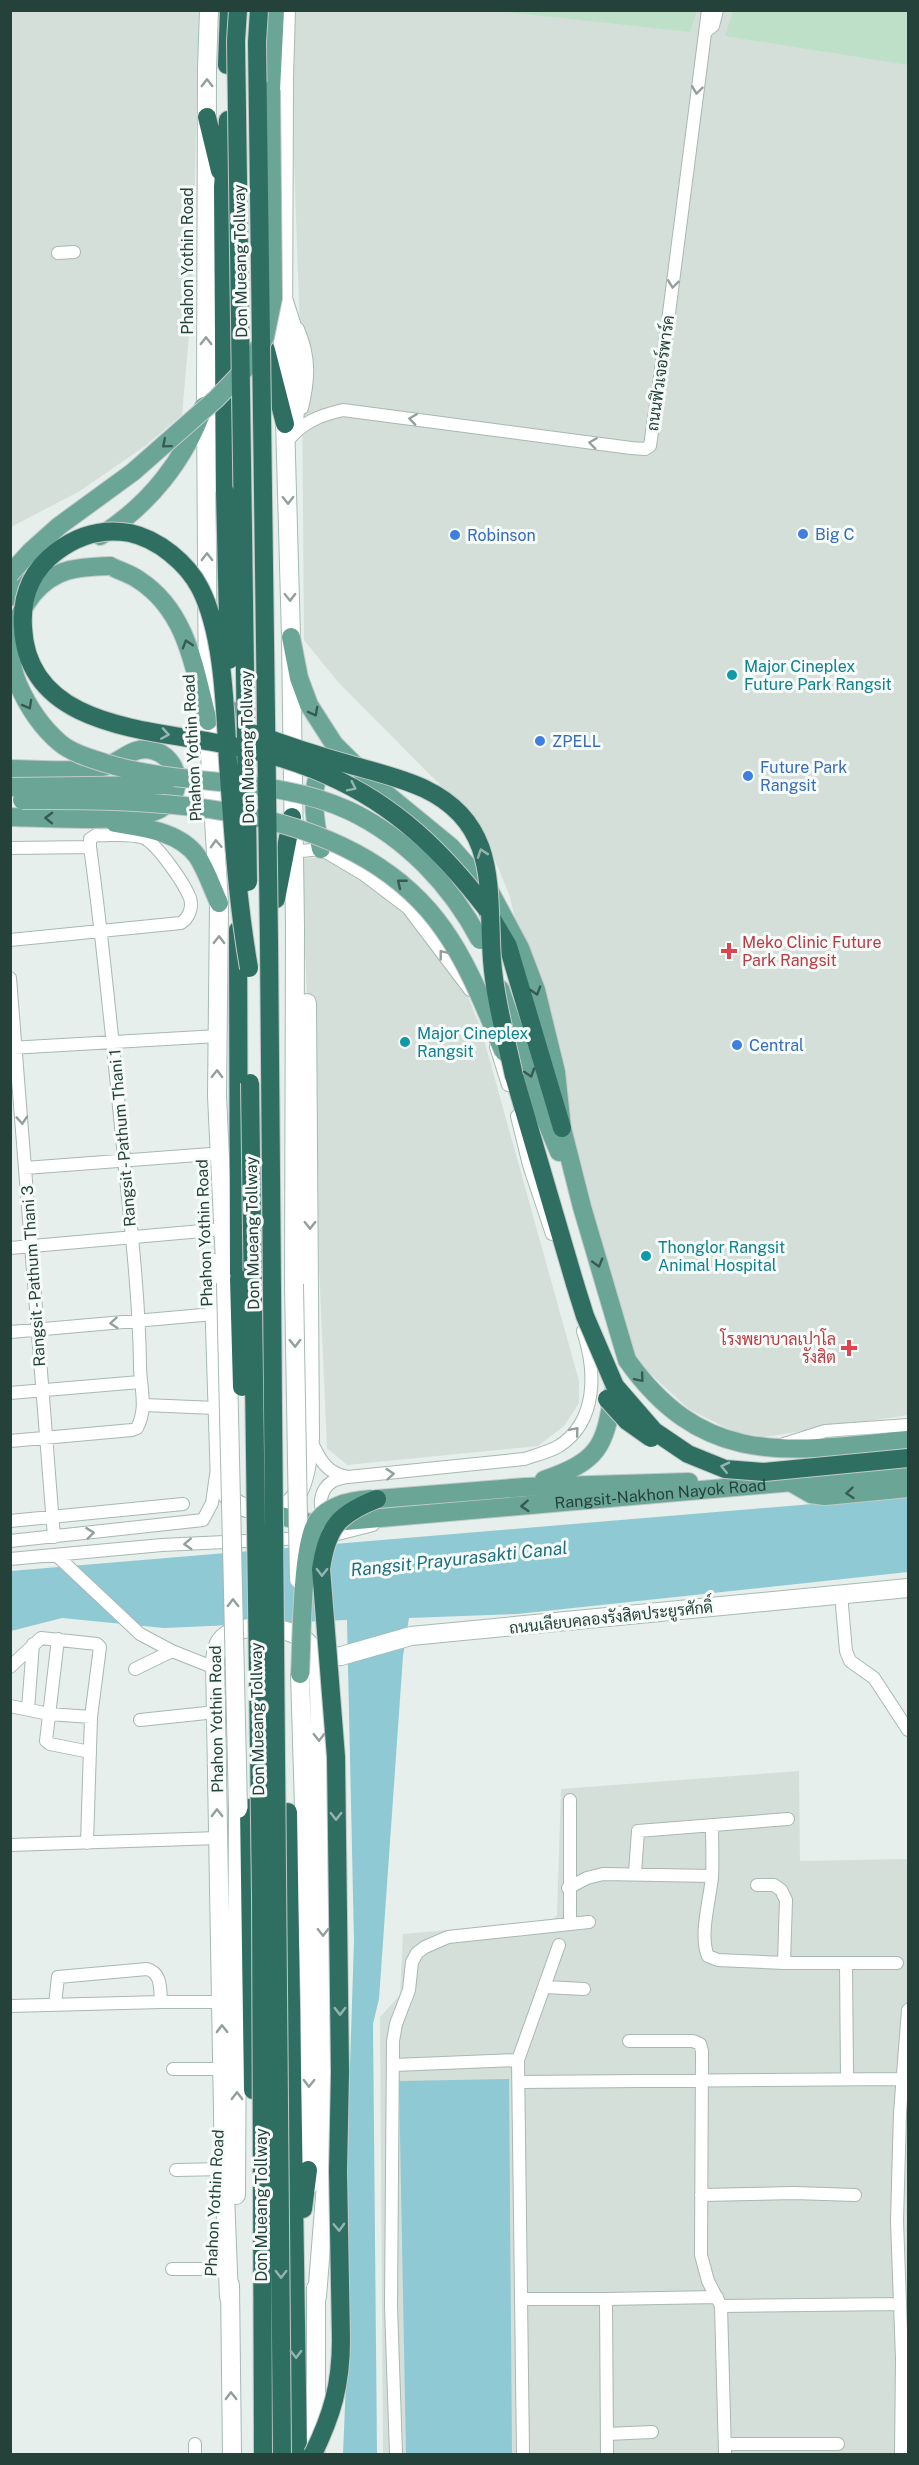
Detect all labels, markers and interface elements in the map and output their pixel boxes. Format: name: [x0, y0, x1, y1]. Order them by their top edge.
one-way arrow: [201, 79, 213, 88]
one-way arrow: [691, 86, 704, 95]
street label: Don Mueang Tollway: [230, 184, 251, 338]
street label: Phahon Yothin Road: [178, 187, 197, 335]
one-way arrow: [667, 279, 680, 288]
street label: ถนนฟิวเจอร์พาร์ค: [640, 313, 678, 432]
one-way arrow: [200, 337, 212, 346]
one-way arrow: [408, 413, 418, 426]
one-way arrow: [162, 437, 173, 448]
one-way arrow: [588, 438, 597, 450]
one-way arrow: [282, 496, 294, 505]
place label: Big C: [815, 525, 855, 544]
place label: Robinson: [467, 526, 536, 545]
marker: Big C: [796, 527, 810, 541]
marker: Robinson: [448, 528, 462, 542]
one-way arrow: [201, 553, 213, 562]
one-way arrow: [284, 593, 296, 602]
one-way arrow: [182, 639, 194, 650]
place label: Major Cineplex Future Park Rangsit: [744, 657, 892, 694]
marker: Major Cineplex Future Park Rangsit: [725, 668, 739, 682]
street label: Don Mueang Tollway: [237, 670, 258, 824]
street label: Phahon Yothin Road: [179, 674, 206, 822]
one-way arrow: [21, 699, 33, 709]
one-way arrow: [307, 706, 318, 716]
one-way arrow: [161, 728, 170, 740]
place label: ZPELL: [552, 732, 601, 751]
marker: ZPELL: [533, 734, 547, 748]
place label: Future Park Rangsit: [760, 758, 847, 795]
marker: Future Park Rangsit: [741, 769, 755, 783]
one-way arrow: [345, 779, 356, 791]
one-way arrow: [44, 812, 53, 824]
one-way arrow: [209, 840, 222, 849]
one-way arrow: [476, 848, 489, 859]
one-way arrow: [397, 879, 408, 890]
place label: Meko Clinic Future Park Rangsit: [742, 933, 881, 970]
one-way arrow: [213, 935, 225, 944]
marker: Meko Clinic Future Park Rangsit: [720, 942, 738, 960]
one-way arrow: [439, 950, 450, 961]
one-way arrow: [529, 985, 541, 996]
place label: Major Cineplex Rangsit: [417, 1024, 528, 1061]
marker: Major Cineplex Rangsit: [398, 1035, 412, 1049]
place label: Central: [749, 1036, 804, 1055]
marker: Central: [730, 1038, 744, 1052]
street label: Rangsit - Pathum Thani 1: [105, 1048, 140, 1228]
one-way arrow: [522, 1067, 535, 1078]
one-way arrow: [211, 1069, 223, 1078]
one-way arrow: [15, 1116, 28, 1125]
street label: Don Mueang Tollway: [242, 1156, 263, 1310]
street label: Phahon Yothin Road: [192, 1159, 217, 1307]
street label: Rangsit - Pathum Thani 3: [18, 1185, 49, 1367]
one-way arrow: [304, 1220, 316, 1229]
place label: Thonglor Rangsit Animal Hospital: [658, 1238, 785, 1275]
marker: Thonglor Rangsit Animal Hospital: [639, 1249, 653, 1263]
one-way arrow: [591, 1257, 603, 1268]
one-way arrow: [109, 1316, 118, 1329]
place label: โรงพยาบาลเปาโล รังสิต: [720, 1328, 836, 1367]
one-way arrow: [289, 1338, 301, 1347]
marker: โรงพยาบาลเปาโล รังสิต: [840, 1339, 858, 1357]
one-way arrow: [633, 1371, 644, 1382]
one-way arrow: [568, 1427, 579, 1438]
one-way arrow: [720, 1462, 730, 1475]
one-way arrow: [385, 1468, 394, 1481]
street label: Rangsit-Nakhon Nayok Road: [554, 1475, 767, 1513]
one-way arrow: [846, 1486, 855, 1499]
one-way arrow: [521, 1499, 530, 1512]
one-way arrow: [85, 1528, 94, 1540]
one-way arrow: [184, 1537, 193, 1550]
water label: Rangsit Prayurasakti Canal: [350, 1537, 568, 1580]
one-way arrow: [315, 1568, 328, 1577]
street label: ถนนเลียบคลองรังสิตประยูรศักดิ์: [508, 1592, 714, 1640]
one-way arrow: [227, 1599, 239, 1608]
street label: Don Mueang Tollway: [247, 1642, 268, 1796]
street label: Phahon Yothin Road: [206, 1645, 227, 1793]
one-way arrow: [313, 1732, 326, 1741]
one-way arrow: [211, 1808, 224, 1817]
one-way arrow: [330, 1811, 343, 1820]
one-way arrow: [317, 1927, 329, 1936]
one-way arrow: [334, 2006, 346, 2015]
one-way arrow: [216, 2024, 229, 2033]
one-way arrow: [303, 2079, 315, 2088]
one-way arrow: [231, 2092, 243, 2101]
street label: Don Mueang Tollway: [252, 2128, 271, 2282]
street label: Phahon Yothin Road: [201, 2129, 228, 2277]
one-way arrow: [333, 2222, 346, 2231]
one-way arrow: [275, 2269, 287, 2278]
one-way arrow: [290, 2349, 302, 2358]
one-way arrow: [225, 2392, 237, 2401]

